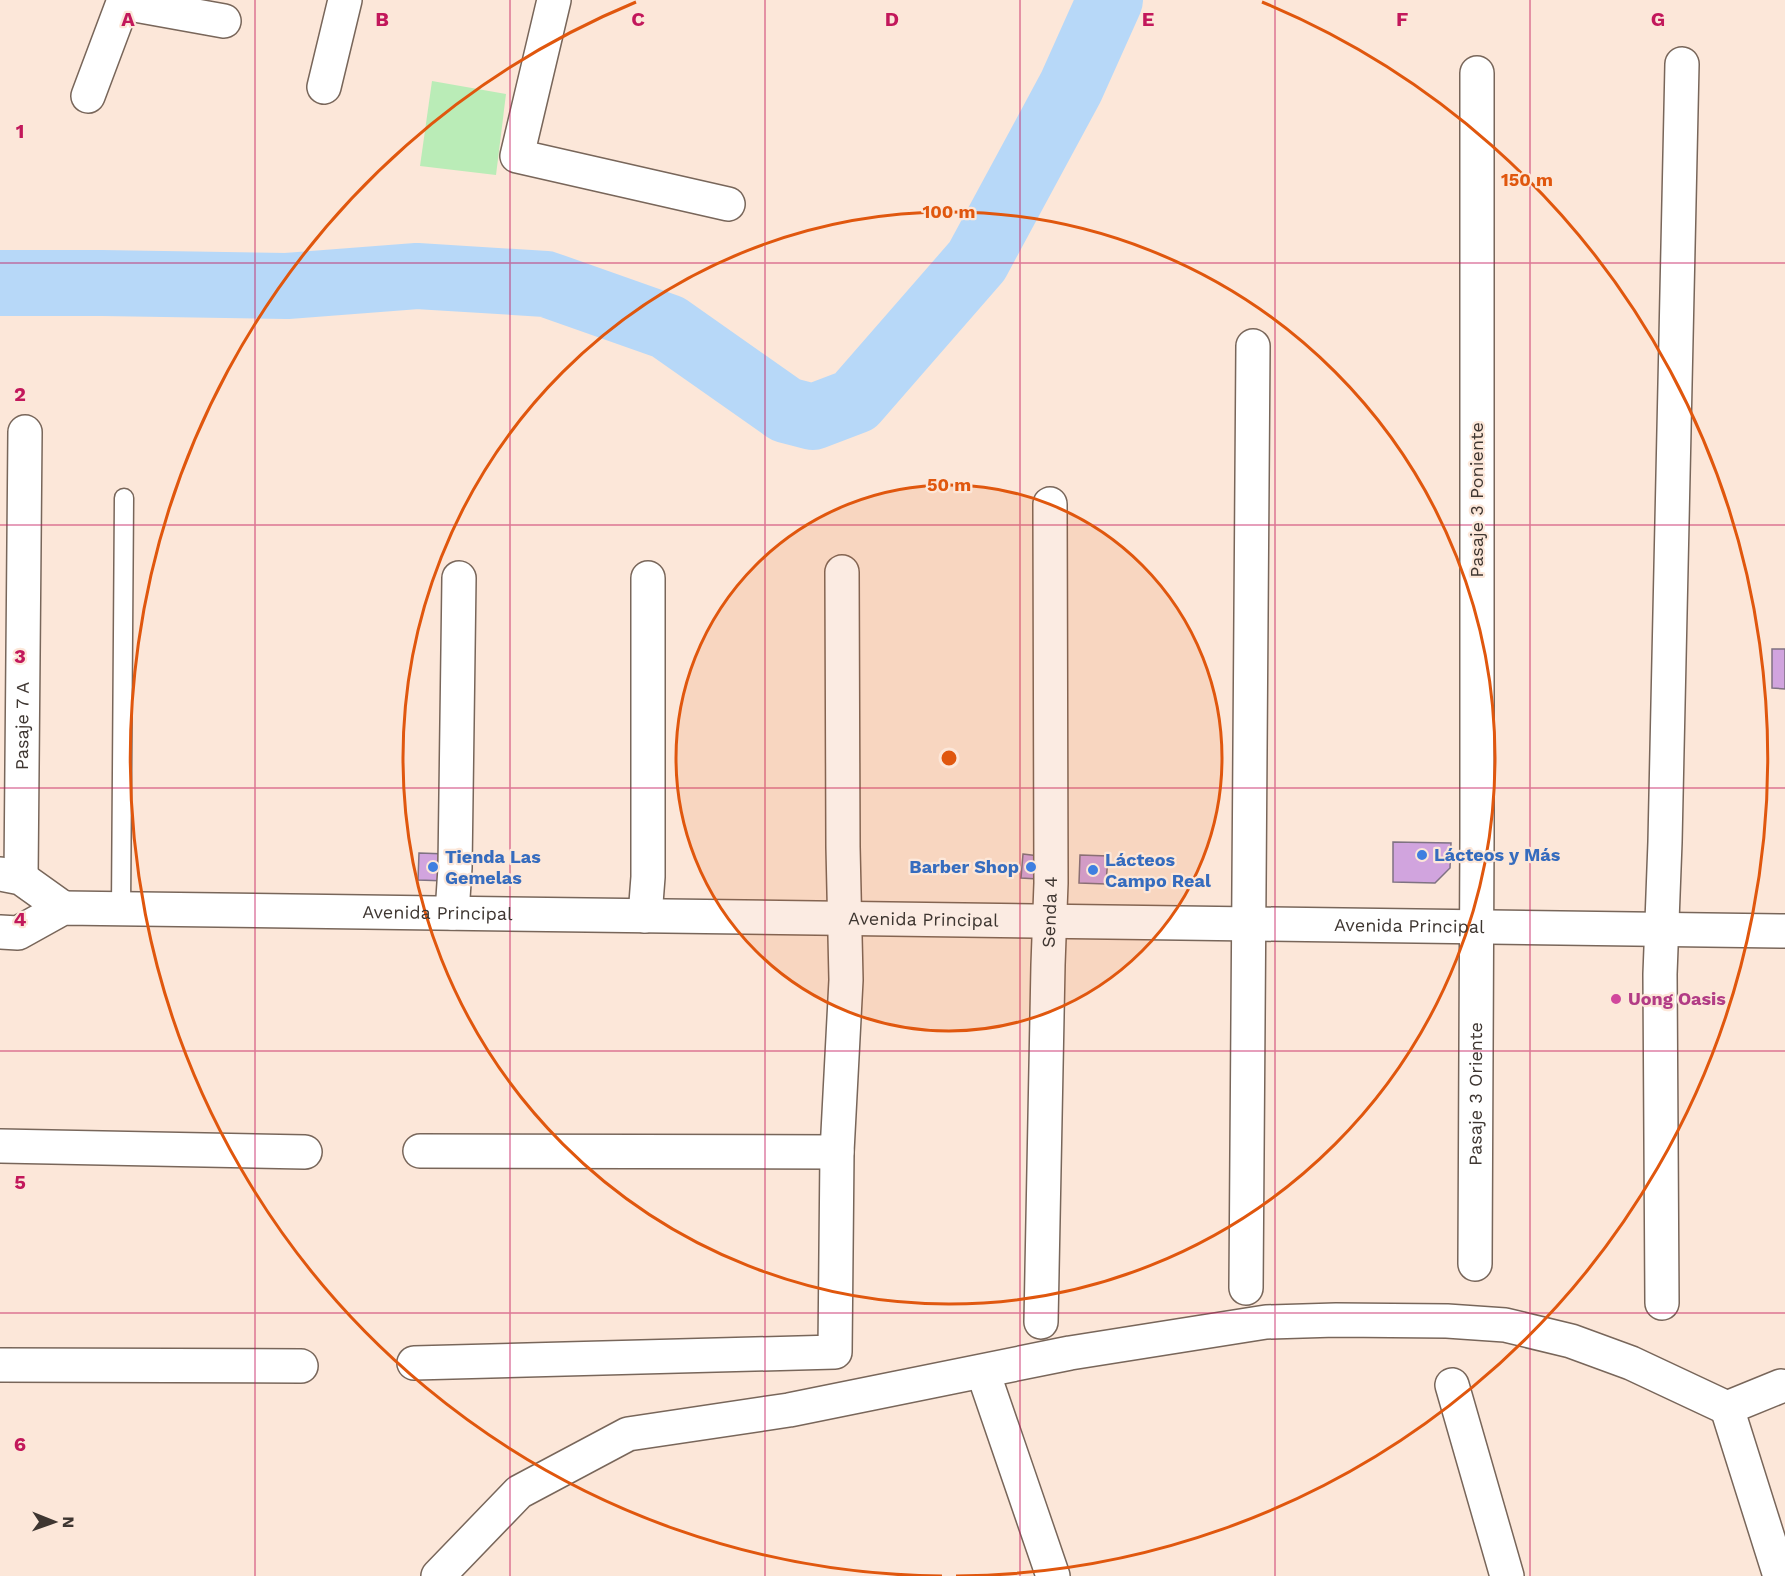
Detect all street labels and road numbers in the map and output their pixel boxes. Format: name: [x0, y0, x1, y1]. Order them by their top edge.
street label: Pasaje 3 Poniente: [1466, 422, 1487, 578]
street label: Pasaje 7 A: [11, 682, 33, 770]
street label: Senda 4: [1038, 876, 1061, 948]
street label: Avenida Principal: [362, 901, 513, 924]
street label: Avenida Principal: [848, 907, 999, 931]
street label: Avenida Principal: [1334, 914, 1485, 937]
street label: Pasaje 3 Oriente: [1464, 1022, 1486, 1166]

